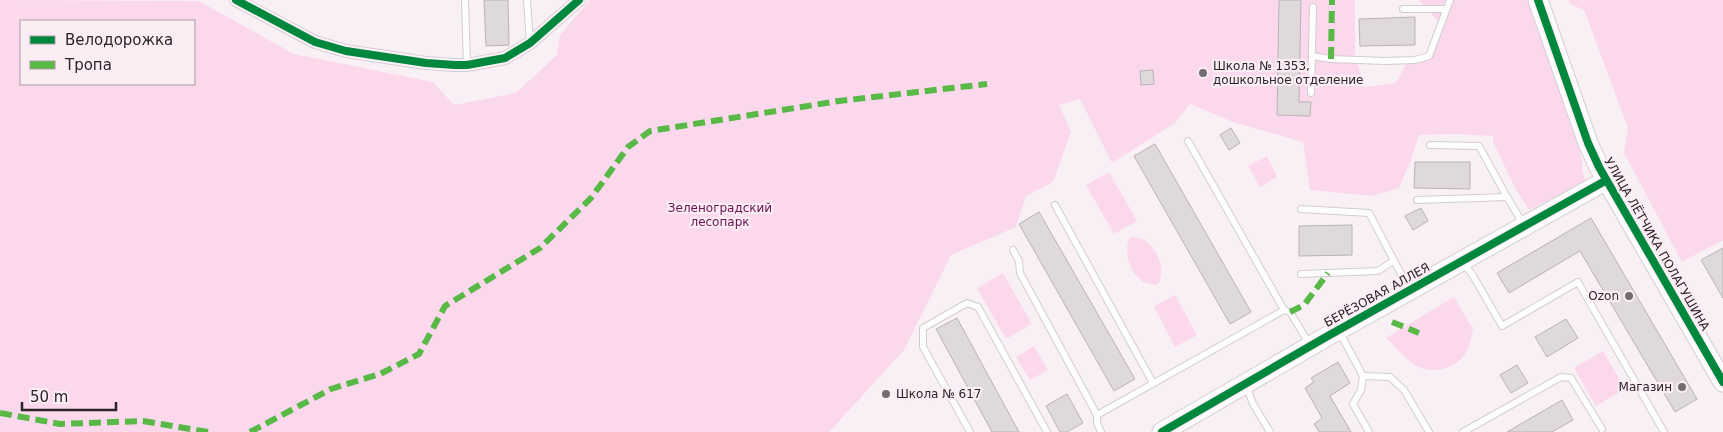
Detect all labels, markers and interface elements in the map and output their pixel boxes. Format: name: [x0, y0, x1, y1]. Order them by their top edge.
legend: [20, 20, 195, 85]
text: Велодорожка: [65, 31, 173, 49]
text: Тропа: [64, 56, 112, 74]
place label: Школа № 1353, дошкольное отделение: [1213, 59, 1363, 87]
marker: Школа № 1353, дошкольное отделение: [1197, 67, 1209, 79]
street label: УЛИЦА ЛЁТЧИКА ПОЛАГУШИНА: [1602, 154, 1714, 334]
park label: Зеленоградский лесопарк: [668, 201, 772, 229]
street label: БЕРЁЗОВАЯ АЛЛЕЯ: [1321, 259, 1432, 330]
place label: Ozon: [1588, 289, 1619, 303]
marker: Ozon: [1623, 290, 1635, 302]
scale bar: [22, 380, 116, 412]
place label: Магазин: [1619, 380, 1672, 394]
marker: Магазин: [1676, 381, 1688, 393]
place label: Школа № 617: [896, 387, 981, 401]
text: 50 m: [30, 388, 68, 406]
marker: Школа № 617: [880, 388, 892, 400]

